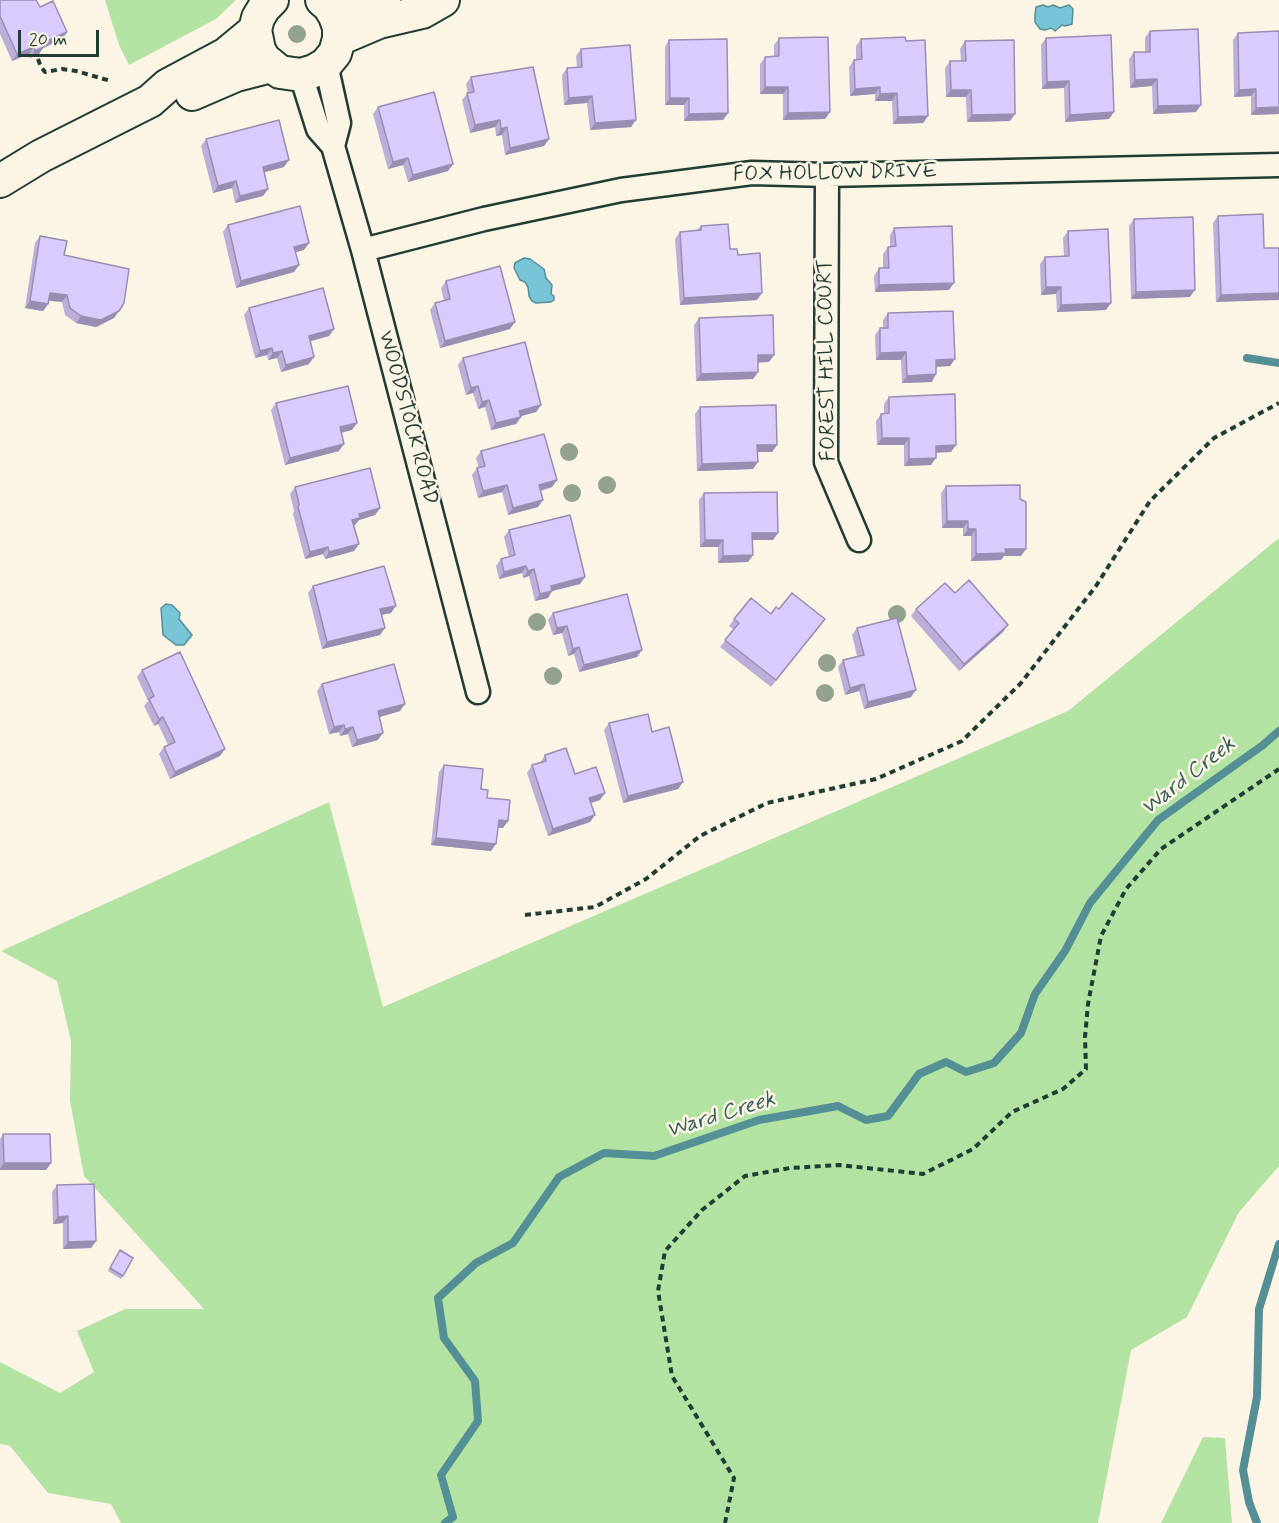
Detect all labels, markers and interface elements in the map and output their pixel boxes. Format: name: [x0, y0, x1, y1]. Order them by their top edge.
scale bar: [21, 18, 102, 56]
text: 20 m: [29, 28, 67, 52]
street label: FOX HOLLOW DRIVE: [733, 160, 937, 188]
street label: FOREST HILL COURT: [814, 258, 842, 462]
street label: WOODSTOCK ROAD: [372, 328, 442, 508]
water label: Ward Creek: [1137, 732, 1241, 822]
water label: Ward Creek: [663, 1087, 779, 1145]

